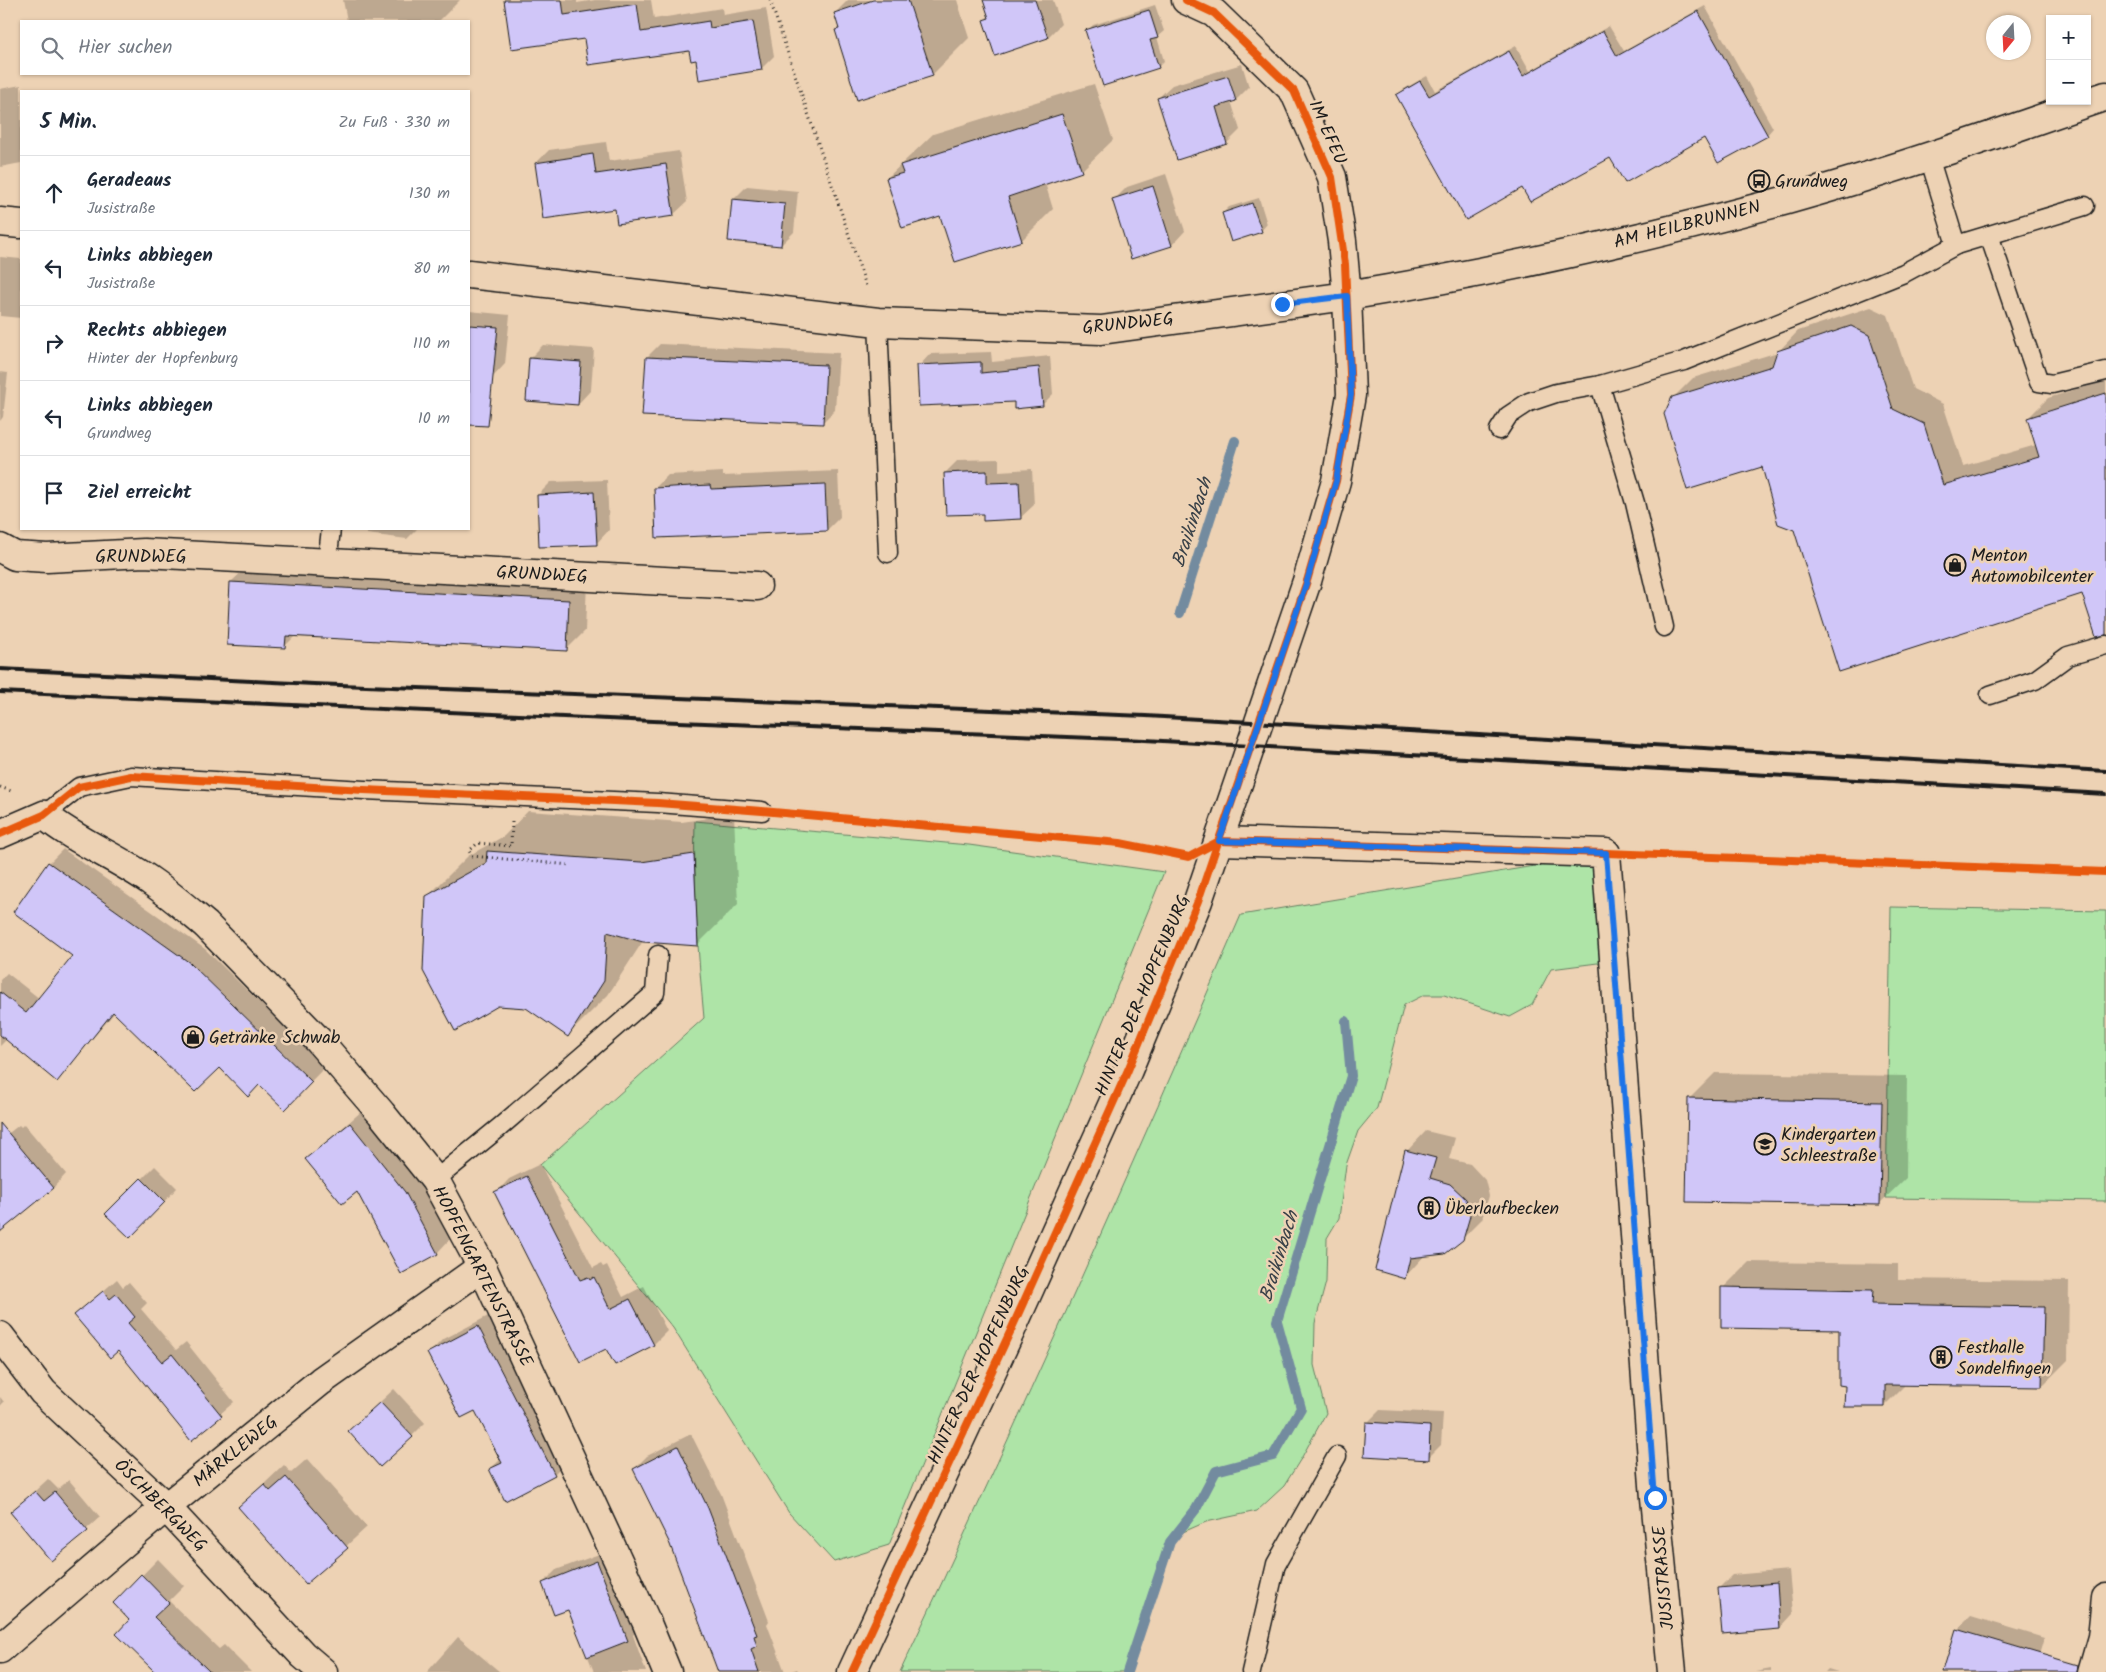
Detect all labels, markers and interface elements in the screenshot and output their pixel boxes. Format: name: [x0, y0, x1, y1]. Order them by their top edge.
north arrow: [1986, 15, 2031, 60]
map controls: [2046, 15, 2091, 105]
button: +: [2046, 15, 2091, 60]
search box: [20, 20, 470, 75]
text: Hier suchen: [78, 33, 172, 63]
icon: search: [38, 34, 66, 62]
button: −: [2046, 60, 2091, 105]
street label: IM EFEU: [1300, 96, 1354, 170]
text: 5 Min.: [40, 106, 97, 139]
text: Zu Fuß · 330 m: [338, 110, 450, 135]
text: Geradeaus: [87, 166, 172, 196]
place label: Grundweg: [1775, 168, 1848, 197]
bus stop icon: Grundweg: [1747, 169, 1771, 193]
icon: ahead: [40, 179, 68, 207]
text: 130 m: [409, 181, 450, 206]
street label: AM HEILBRUNNEN: [1611, 193, 1764, 258]
text: Jusistraße: [87, 196, 155, 221]
text: Links abbiegen: [87, 241, 213, 271]
icon: left: [40, 254, 68, 282]
text: 80 m: [413, 256, 450, 281]
text: Jusistraße: [87, 271, 155, 296]
route end: [1271, 293, 1294, 316]
street label: GRUNDWEG: [1081, 305, 1175, 344]
text: Rechts abbiegen: [87, 316, 227, 346]
icon: right: [40, 329, 68, 357]
text: 110 m: [413, 331, 450, 356]
text: Hinter der Hopfenburg: [87, 346, 238, 371]
text: Links abbiegen: [87, 391, 213, 421]
icon: left: [40, 404, 68, 432]
text: 10 m: [418, 406, 450, 431]
text: Grundweg: [87, 421, 152, 446]
water label: Braikinbach: [1164, 472, 1222, 571]
text: Ziel erreicht: [87, 478, 192, 508]
icon: arrive: [40, 479, 68, 507]
place label: Menton Automobilcenter: [1971, 542, 2094, 592]
street label: GRUNDWEG: [95, 543, 187, 572]
shop icon: Menton Automobilcenter: [1943, 553, 1967, 577]
street label: GRUNDWEG: [495, 559, 588, 592]
street label: HINTER DER HOPFENBURG: [1088, 890, 1199, 1101]
place label: Getränke Schwab: [209, 1024, 341, 1053]
shop icon: Getränke Schwab: [181, 1025, 205, 1049]
place label: Kindergarten Schleestraße: [1781, 1121, 1877, 1171]
school or university icon: Kindergarten Schleestraße: [1753, 1132, 1777, 1156]
street label: HOPFENGARTENSTRASSE: [423, 1181, 540, 1373]
place label: Überlaufbecken: [1445, 1195, 1559, 1224]
building icon: Überlaufbecken: [1417, 1196, 1441, 1220]
water label: Braikinbach: [1252, 1206, 1308, 1305]
street label: HINTER DER HOPFENBURG: [921, 1261, 1038, 1470]
place label: Festhalle Sondelfingen: [1957, 1334, 2051, 1384]
building icon: Festhalle Sondelfingen: [1929, 1345, 1953, 1369]
street label: MÄRKLEWEG: [187, 1409, 285, 1496]
street label: ÖSCHBERGWEG: [106, 1452, 214, 1560]
route start: [1644, 1487, 1667, 1510]
street label: JUSISTRASSE: [1645, 1524, 1683, 1631]

